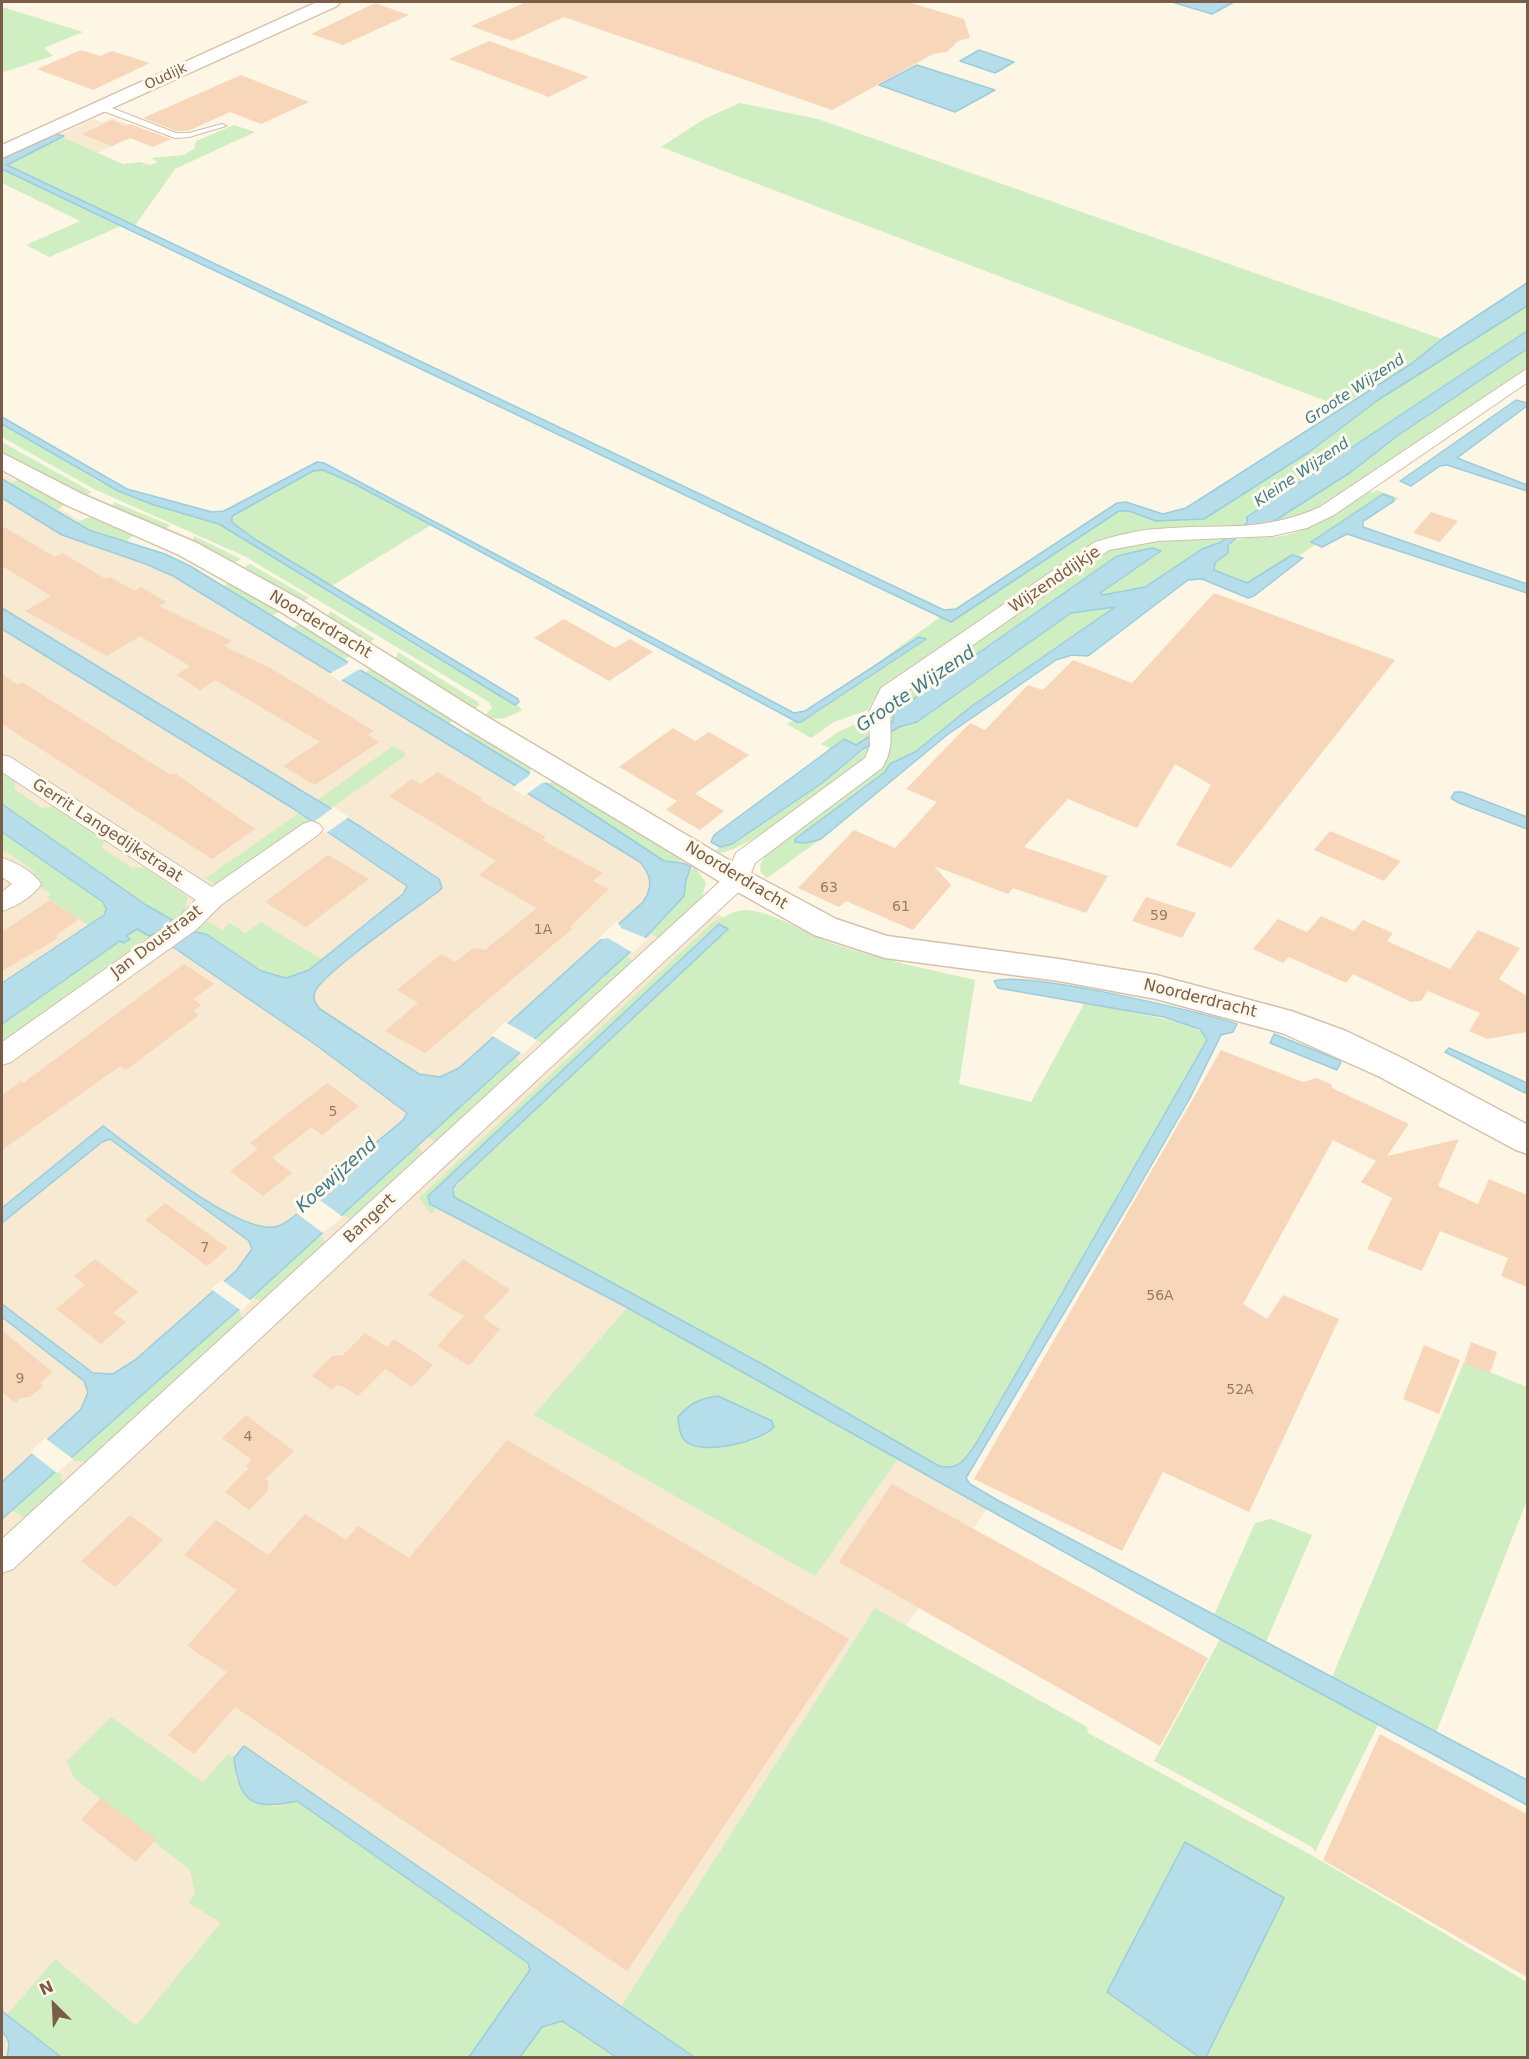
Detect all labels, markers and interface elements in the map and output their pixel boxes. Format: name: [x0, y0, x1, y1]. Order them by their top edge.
street label: Oudijk: [142, 60, 190, 94]
water label: Groote Wijzend: [1302, 351, 1408, 429]
water label: Kleine Wijzend: [1251, 435, 1353, 511]
street label: Wijzenddijkje: [1006, 543, 1104, 617]
street label: Noorderdracht: [265, 587, 375, 663]
water label: Groote Wijzend: [853, 642, 979, 738]
street label: Gerrit Langedijkstraat: [28, 775, 186, 887]
street label: Noorderdracht: [681, 838, 791, 914]
house number: 63: [820, 880, 838, 896]
house number: 61: [892, 899, 910, 915]
street label: Jan Doustraat: [108, 902, 206, 982]
house number: 59: [1150, 908, 1168, 924]
house number: 1A: [534, 922, 552, 938]
street label: Noorderdracht: [1141, 976, 1259, 1022]
house number: 5: [329, 1104, 337, 1120]
water label: Koewijzend: [292, 1134, 382, 1218]
street label: Bangert: [340, 1190, 400, 1248]
house number: 7: [201, 1240, 209, 1256]
house number: 56A: [1146, 1288, 1174, 1304]
house number: 9: [16, 1371, 24, 1387]
house number: 52A: [1226, 1382, 1254, 1398]
house number: 4: [244, 1429, 252, 1445]
north arrow: [24, 1975, 84, 2035]
text: N: [36, 1977, 56, 2000]

